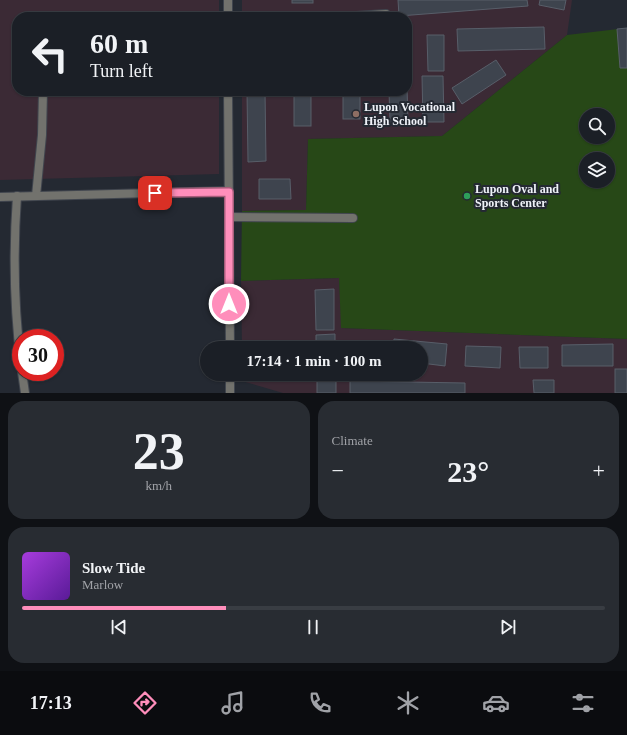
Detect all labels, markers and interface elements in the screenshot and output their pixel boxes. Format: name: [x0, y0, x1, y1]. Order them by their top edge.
icon: left: [24, 28, 76, 80]
text: 60 m: [90, 28, 148, 59]
text: Turn left: [90, 61, 153, 81]
place label: Lupon Vocational High School: [364, 100, 456, 128]
map controls: [579, 108, 615, 188]
button: search: [579, 108, 615, 144]
marker: Lupon Vocational High School: [351, 109, 361, 119]
button: layers: [579, 152, 615, 188]
pin: [138, 176, 172, 210]
icon: arrive: [144, 182, 166, 204]
place label: Lupon Oval and Sports Center: [475, 182, 559, 210]
marker: Lupon Oval and Sports Center: [462, 191, 472, 201]
position arrow: [208, 283, 250, 325]
speed limit sign: 30: [12, 329, 64, 381]
text: 17:14 · 1 min · 100 m: [247, 353, 382, 369]
text: 23: [133, 423, 185, 480]
text: Climate: [332, 433, 373, 448]
text: 23°: [447, 455, 489, 488]
text: −: [332, 458, 344, 483]
text: +: [593, 458, 605, 483]
text: km/h: [145, 478, 172, 493]
text: Slow Tide: [82, 560, 145, 576]
text: Marlow: [82, 577, 123, 592]
icon: previous: [108, 616, 130, 638]
icon: pause: [302, 616, 324, 638]
icon: next: [497, 616, 519, 638]
icon: directions: [131, 689, 159, 717]
icon: music: [219, 689, 247, 717]
icon: phone: [306, 689, 334, 717]
icon: climate: [394, 689, 422, 717]
icon: car: [482, 689, 510, 717]
icon: filters: [569, 689, 597, 717]
text: 17:13: [30, 693, 72, 713]

